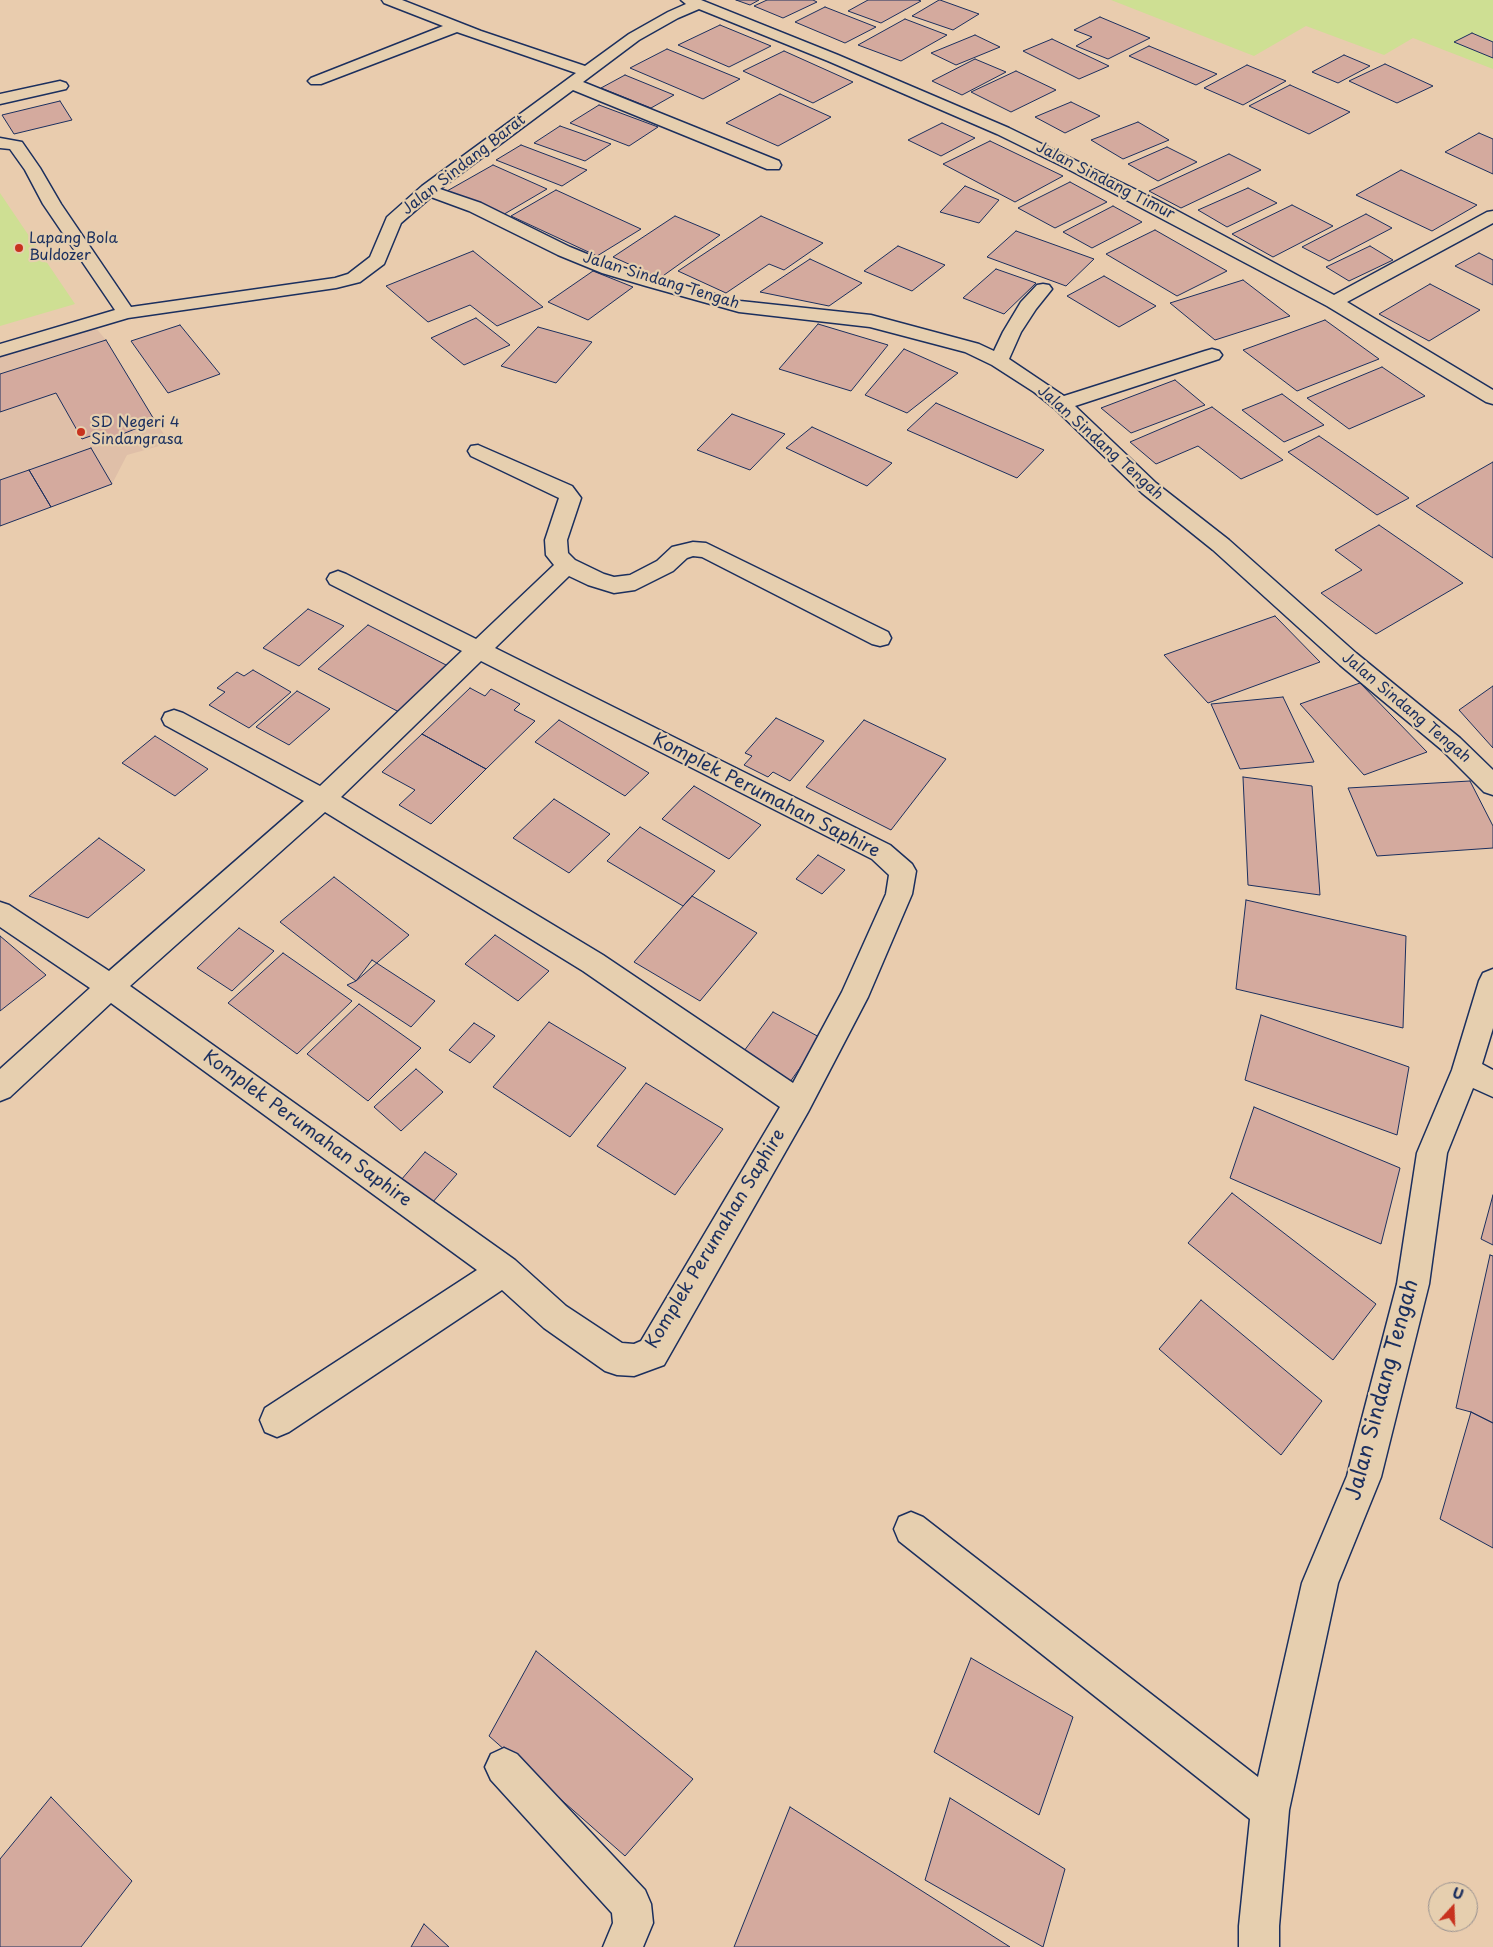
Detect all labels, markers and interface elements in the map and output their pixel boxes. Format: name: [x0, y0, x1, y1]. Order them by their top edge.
street label: Jalan Sindang Barat: [399, 111, 529, 219]
street label: Jalan Sindang Timur: [1033, 138, 1177, 224]
place label: Lapang Bola Buldozer: [29, 230, 118, 265]
marker: Lapang Bola Buldozer: [13, 242, 25, 254]
street label: Jalan Sindang Tengah: [581, 249, 741, 313]
street label: Jalan Sindang Tengah: [1034, 382, 1166, 504]
place label: SD Negeri 4 Sindangrasa: [91, 414, 183, 449]
marker: SD Negeri 4 Sindangrasa: [75, 426, 87, 438]
street label: Jalan Sindang Tengah: [1338, 649, 1474, 767]
street label: Komplek Perumahan Saphire: [649, 729, 883, 863]
street label: Komplek Perumahan Saphire: [199, 1046, 415, 1212]
street label: Komplek Perumahan Saphire: [642, 1125, 790, 1353]
street label: Jalan Sindang Tengah: [1341, 1277, 1425, 1503]
north arrow: [1428, 1882, 1478, 1932]
text: U: [1449, 1882, 1467, 1905]

